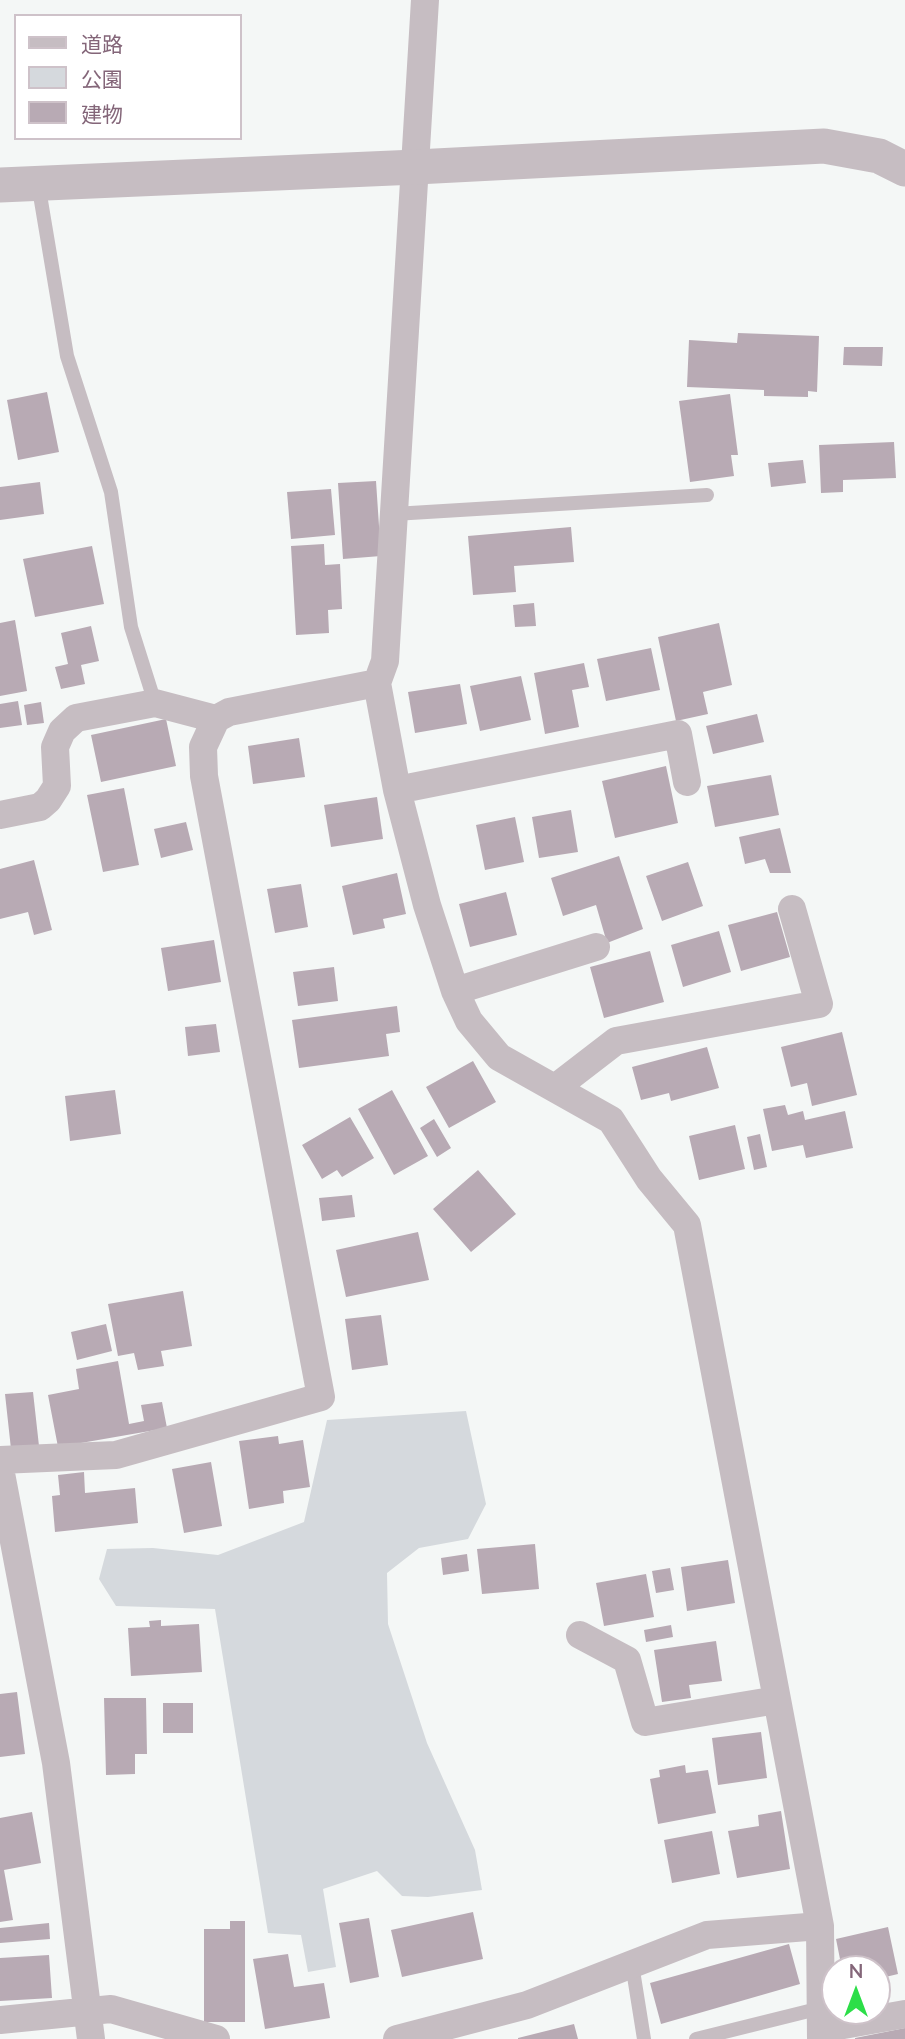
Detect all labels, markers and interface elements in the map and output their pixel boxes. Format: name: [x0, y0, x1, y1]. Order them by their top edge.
legend: [14, 14, 242, 140]
text: 道路: [81, 31, 123, 56]
text: 公園: [81, 66, 123, 91]
text: 建物: [81, 101, 123, 126]
north arrow: [821, 1955, 891, 2025]
text: N: [849, 1959, 863, 1982]

